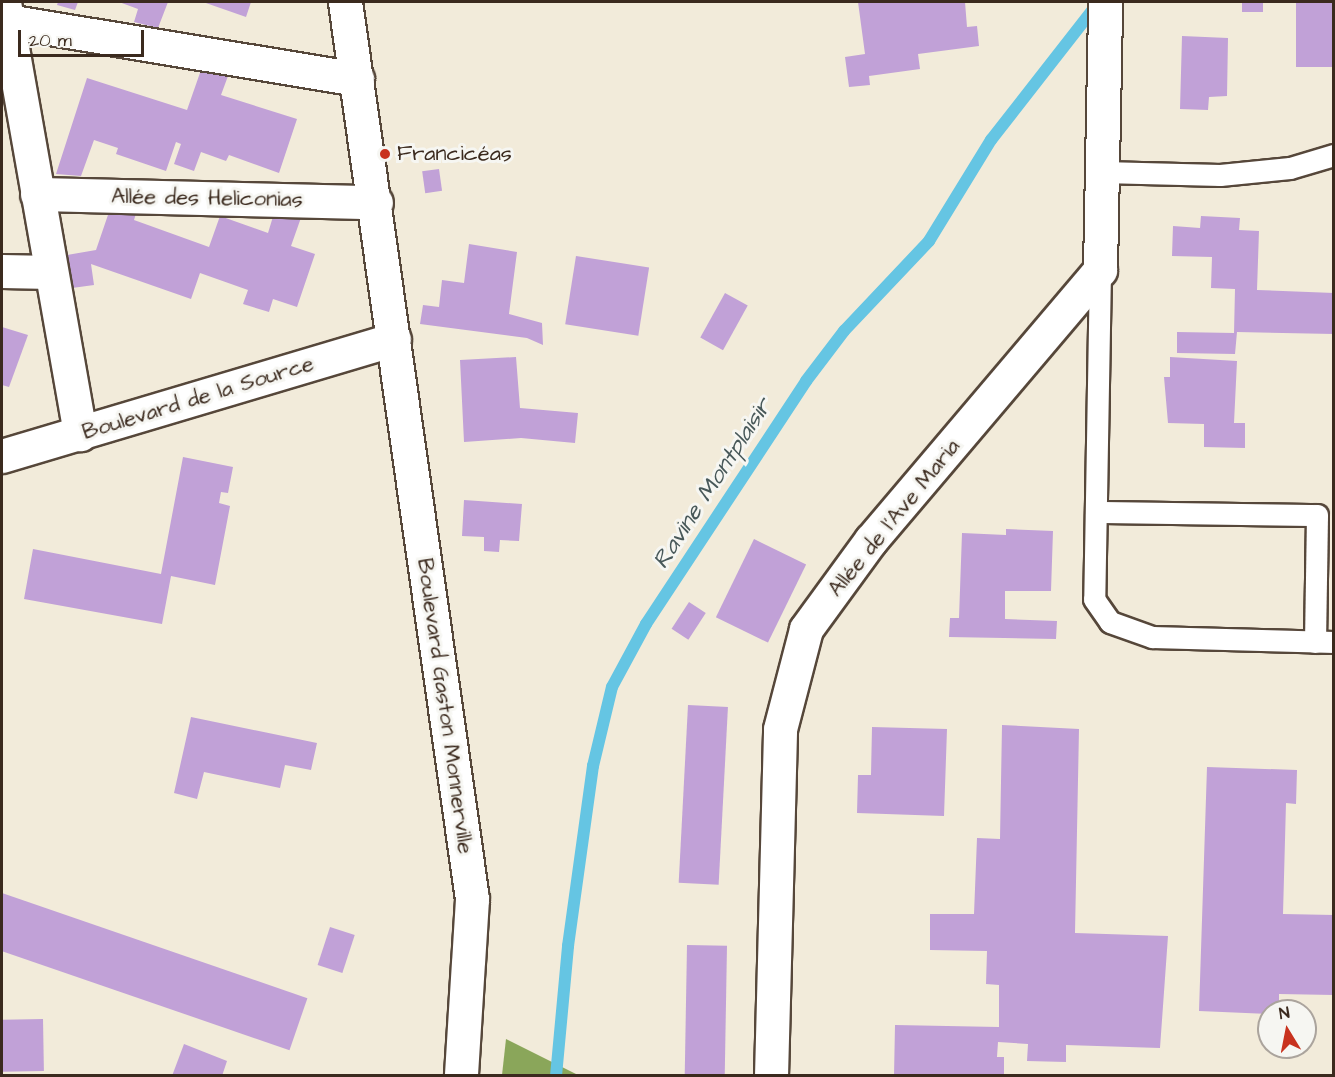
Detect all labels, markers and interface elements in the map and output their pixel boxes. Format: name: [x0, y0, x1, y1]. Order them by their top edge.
scale bar: [21, 18, 147, 56]
text: 20 m: [29, 28, 72, 53]
place label: Francicéas: [397, 141, 512, 167]
marker: Francicéas: [378, 147, 392, 161]
street label: Allée des Heliconias: [111, 183, 303, 213]
street label: Boulevard de la Source: [79, 350, 317, 446]
water label: Ravine Montplaisir: [647, 394, 779, 574]
street label: Allée de l'Ave Maria: [822, 434, 966, 602]
street label: Boulevard Gaston Monnerville: [411, 557, 479, 855]
north arrow: [1257, 999, 1317, 1059]
text: N: [1277, 1002, 1291, 1025]

